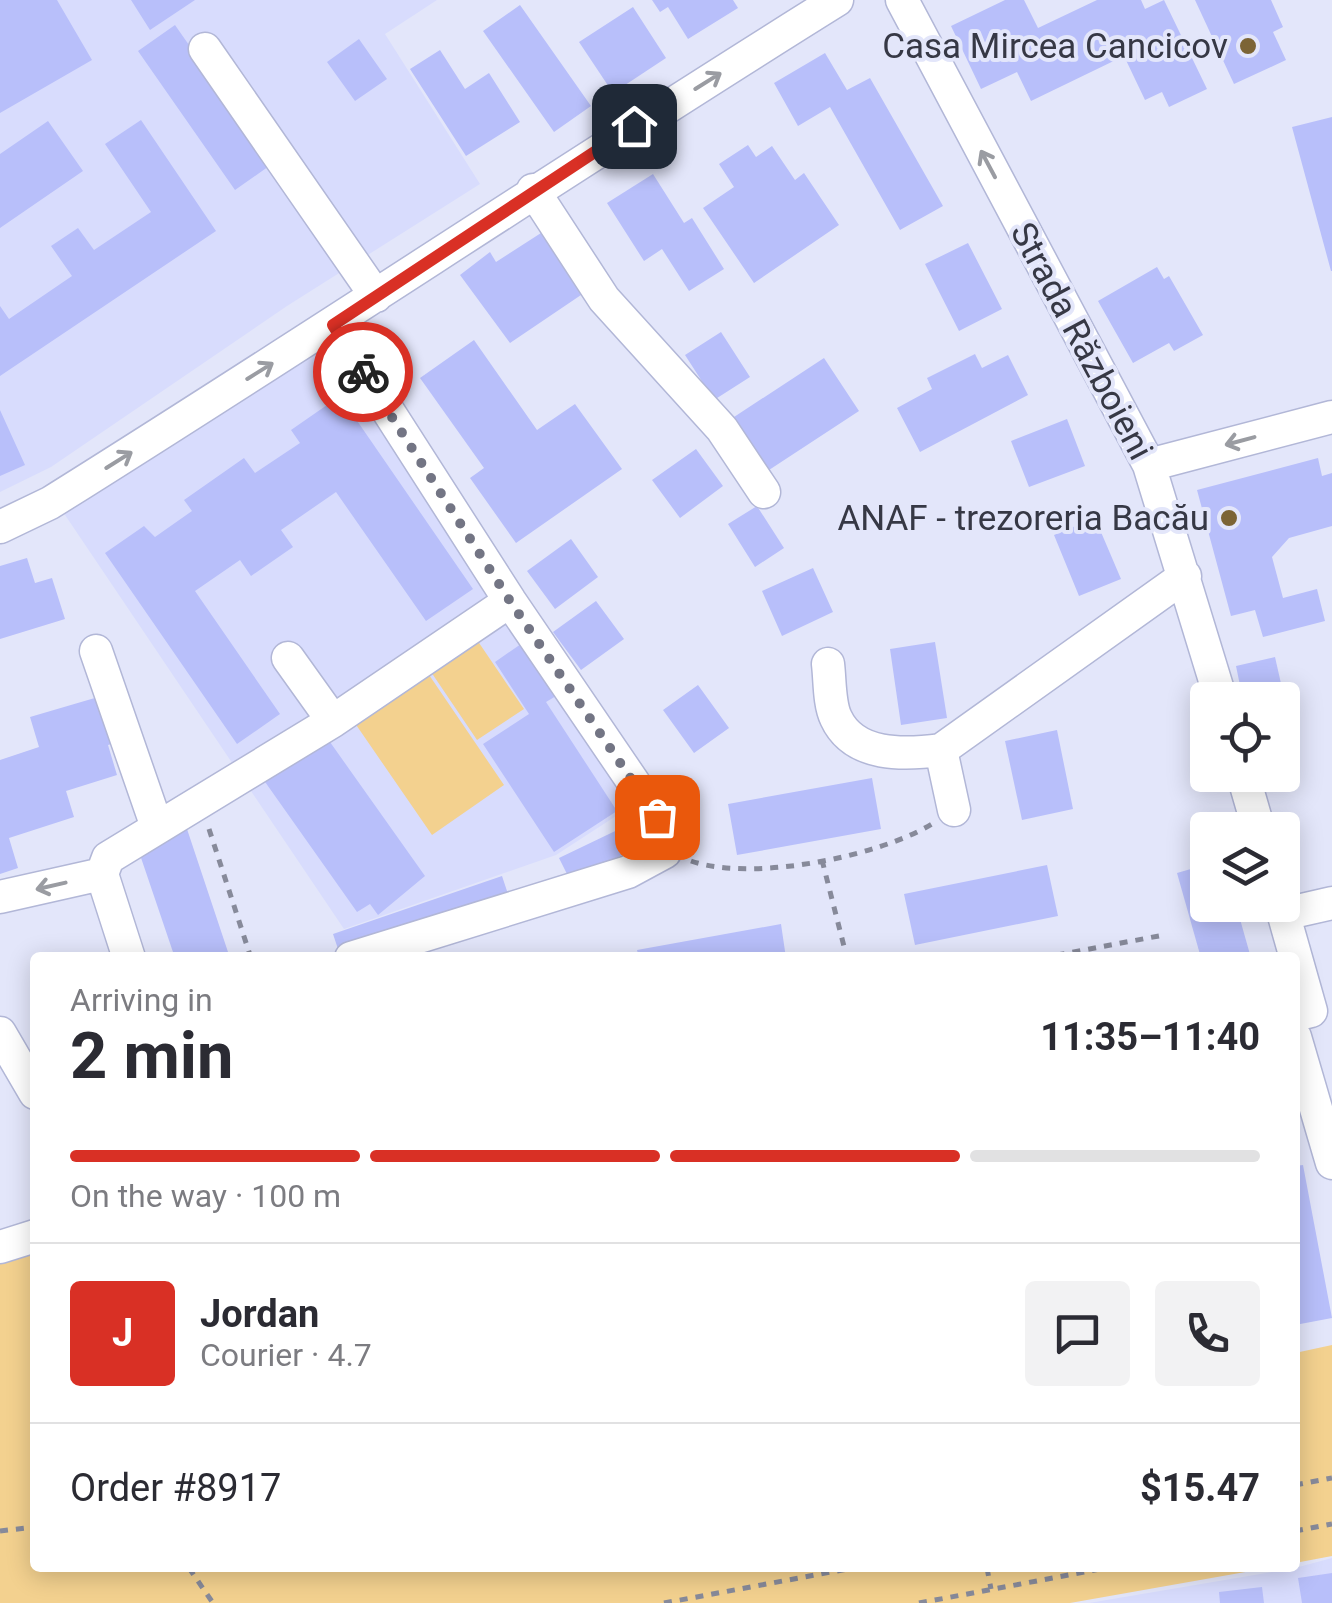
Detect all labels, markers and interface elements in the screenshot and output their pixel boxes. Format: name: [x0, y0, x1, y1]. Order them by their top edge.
place label: Casa Mircea Cancicov: [882, 26, 1228, 67]
marker: Casa Mircea Cancicov: [1237, 35, 1259, 57]
one-way arrow: [693, 70, 721, 91]
pin: [592, 84, 677, 169]
icon: home: [607, 99, 662, 154]
one-way arrow: [978, 149, 998, 179]
street label: Strada Războieni: [1002, 216, 1161, 467]
courier: [313, 322, 413, 422]
icon: bike: [336, 345, 391, 400]
one-way arrow: [246, 360, 274, 381]
one-way arrow: [1225, 433, 1257, 452]
one-way arrow: [104, 449, 133, 470]
place label: ANAF - trezoreria Bacău: [837, 498, 1209, 539]
marker: ANAF - trezoreria Bacău: [1218, 507, 1240, 529]
map controls: [1190, 682, 1300, 922]
button: locate: [1190, 682, 1300, 792]
pin: [615, 775, 700, 860]
icon: bag: [630, 790, 685, 845]
button: layers: [1190, 812, 1300, 922]
one-way arrow: [36, 878, 68, 896]
text: Arriving in: [70, 981, 213, 1019]
text: 11:35–11:40: [1040, 1015, 1260, 1059]
text: 2 min: [70, 1018, 233, 1094]
text: On the way · 100 m: [70, 1177, 341, 1215]
button: chat: [1025, 1281, 1130, 1386]
button: phone: [1155, 1281, 1260, 1386]
text: Jordan: [200, 1292, 319, 1336]
text: J: [112, 1311, 133, 1355]
text: Courier · 4.7: [200, 1336, 372, 1374]
text: Order #8917: [70, 1466, 281, 1510]
text: $15.47: [1140, 1466, 1260, 1510]

